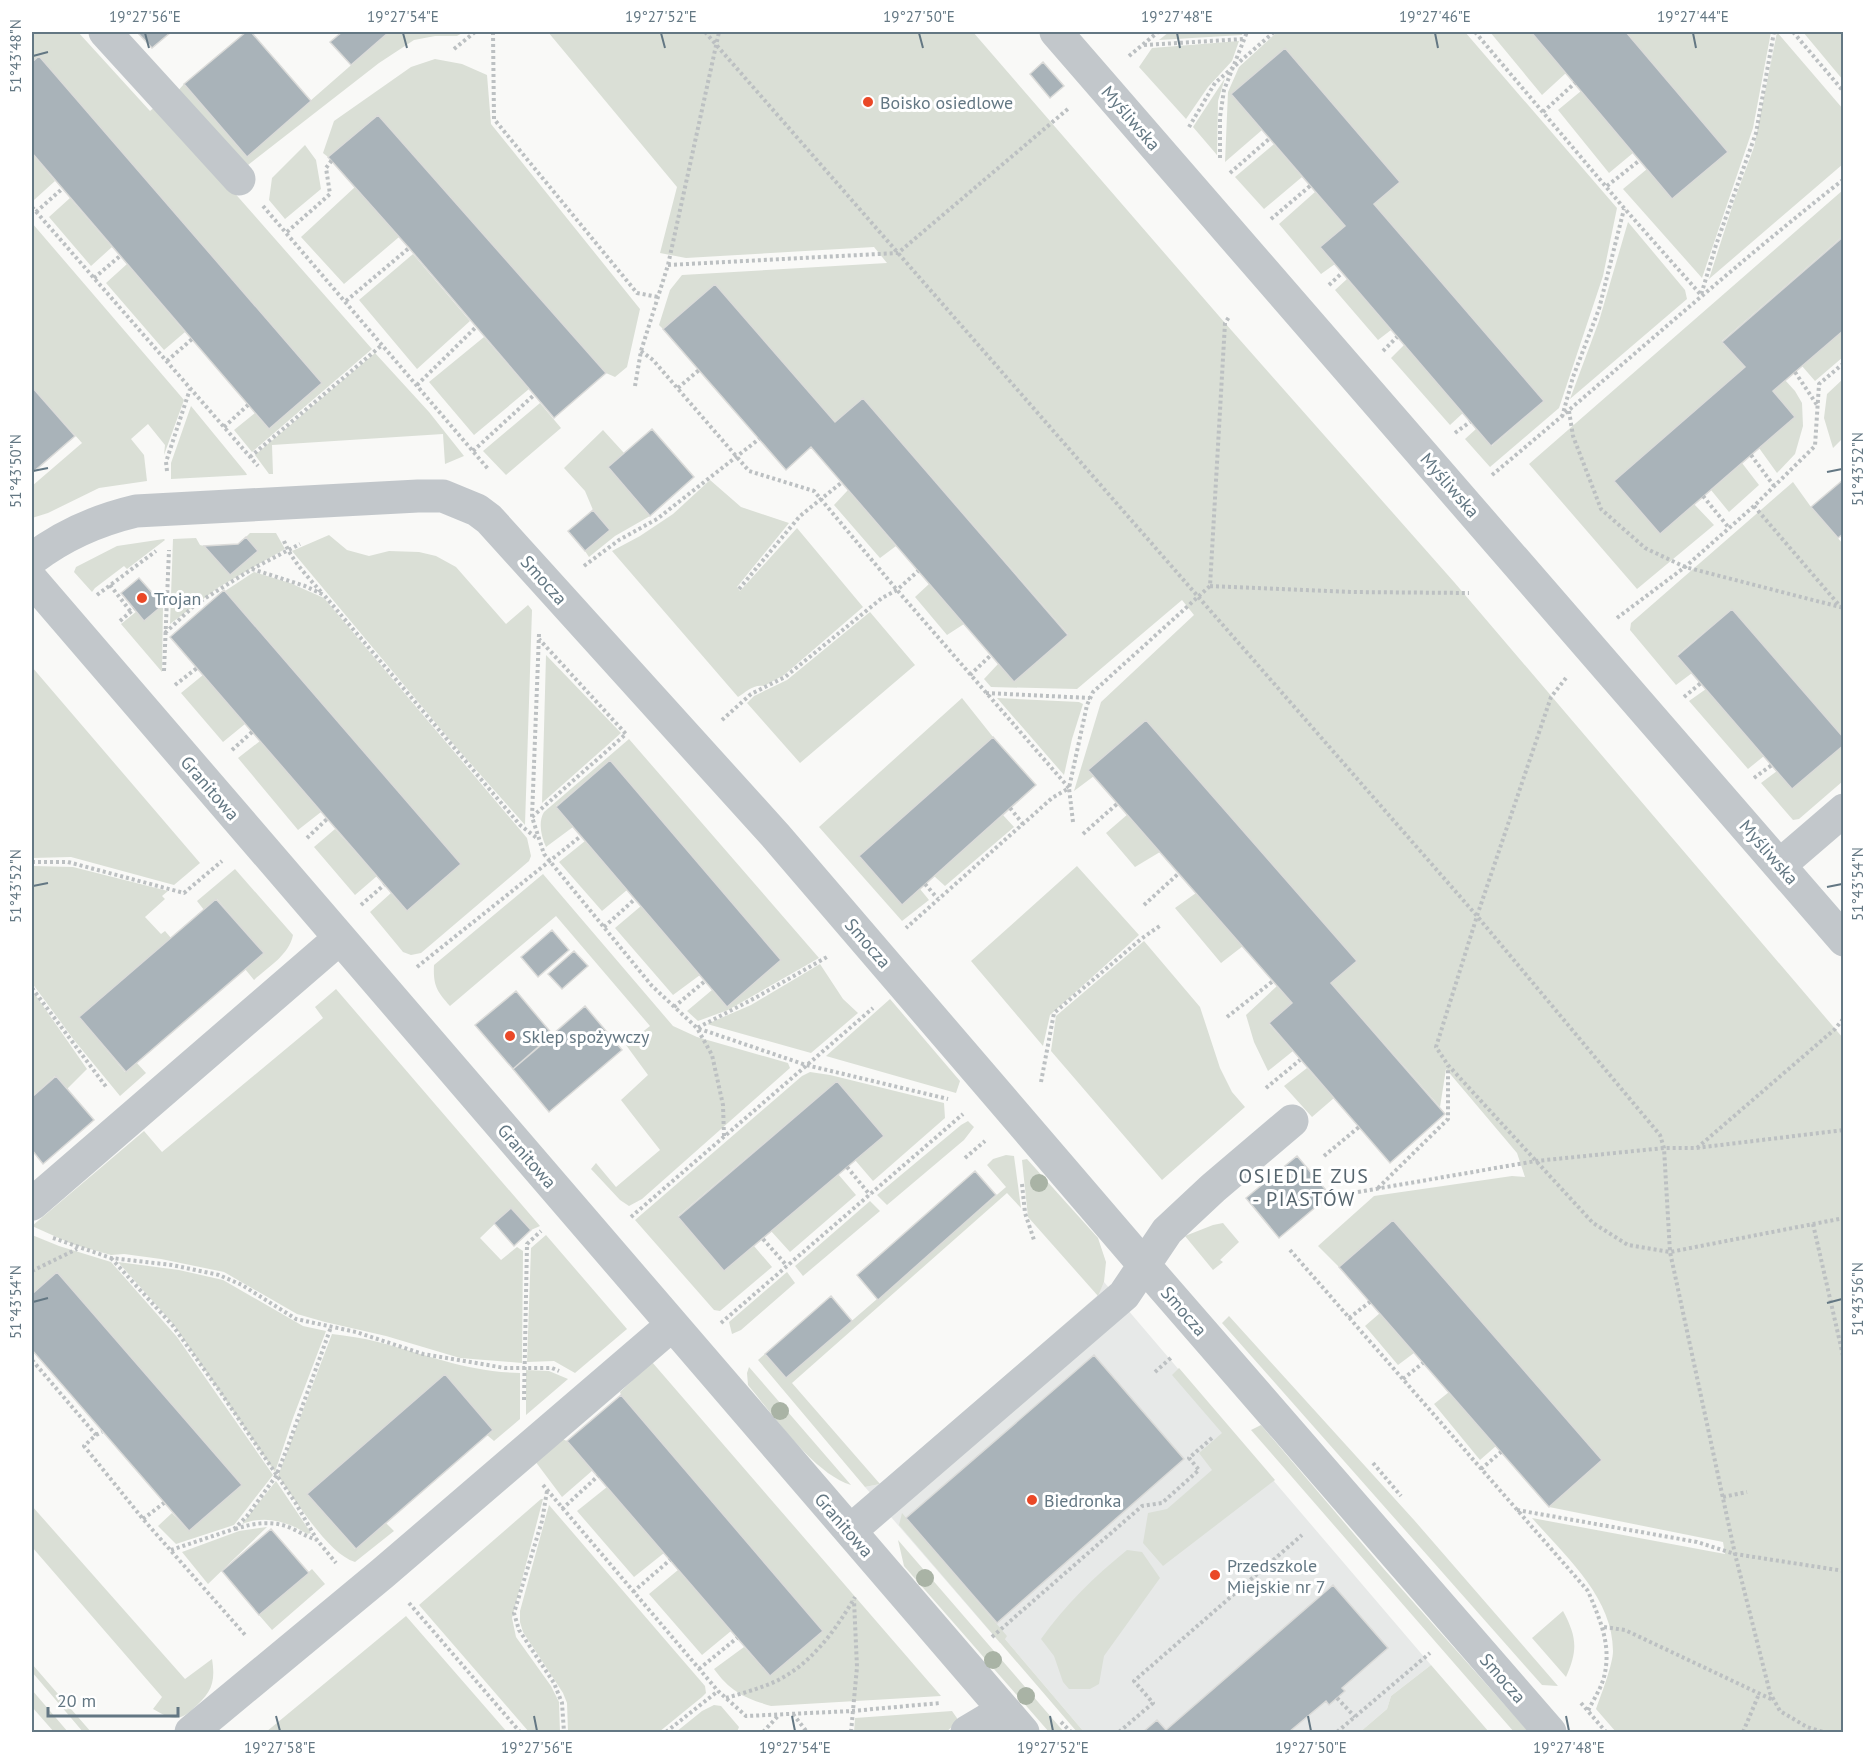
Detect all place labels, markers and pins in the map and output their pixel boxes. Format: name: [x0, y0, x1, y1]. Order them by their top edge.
place label: Boisko osiedlowe: [880, 91, 1013, 114]
marker: Boisko osiedlowe: [861, 95, 875, 109]
place label: Trojan: [154, 587, 201, 610]
marker: Trojan: [135, 591, 149, 605]
place label: Sklep spożywczy: [522, 1025, 650, 1048]
marker: Sklep spożywczy: [503, 1029, 517, 1043]
place label: Biedronka: [1044, 1489, 1121, 1512]
marker: Biedronka: [1025, 1493, 1039, 1507]
place label: Przedszkole Miejskie nr 7: [1227, 1554, 1326, 1598]
marker: Przedszkole Miejskie nr 7: [1208, 1568, 1222, 1582]

